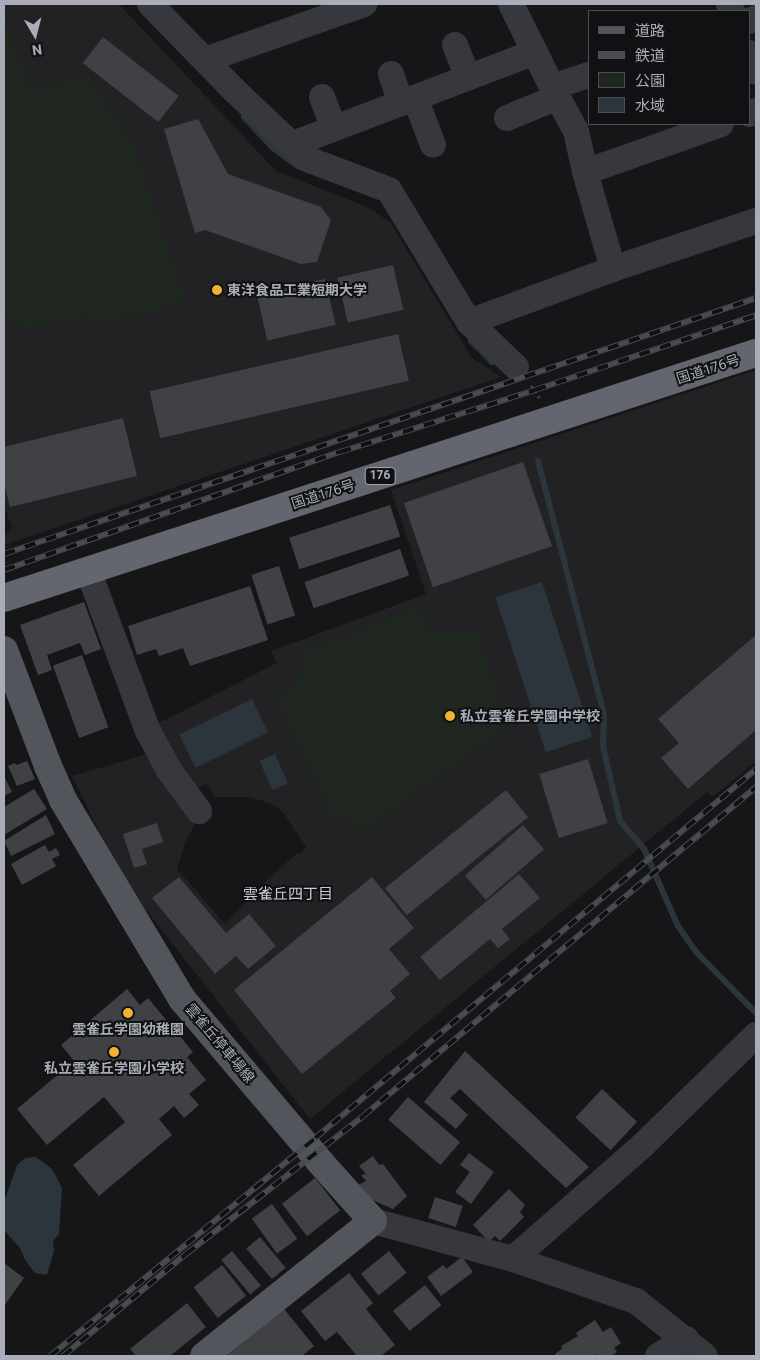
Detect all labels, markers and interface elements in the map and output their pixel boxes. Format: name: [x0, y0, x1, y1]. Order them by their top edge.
north arrow: [10, 10, 60, 60]
legend: [588, 10, 750, 125]
text: 道路: [635, 22, 665, 40]
text: N: [31, 41, 43, 58]
text: 鉄道: [635, 47, 665, 65]
text: 公園: [635, 72, 665, 90]
text: 水域: [635, 97, 665, 115]
place label: 東洋食品工業短期大学: [227, 282, 367, 298]
marker: 東洋食品工業短期大学: [211, 284, 223, 296]
street label: 国道176号: [674, 351, 742, 387]
road number: 176: [364, 466, 396, 486]
street label: 国道176号: [289, 476, 357, 512]
place label: 私立雲雀丘学園中学校: [460, 708, 600, 724]
marker: 私立雲雀丘学園中学校: [444, 710, 456, 722]
district label: 雲雀丘四丁目: [243, 886, 333, 904]
street label: 雲雀丘停車場線: [182, 1000, 258, 1086]
marker: 雲雀丘学園幼稚園: [122, 1007, 134, 1019]
place label: 雲雀丘学園幼稚園: [72, 1021, 184, 1037]
marker: 私立雲雀丘学園小学校: [108, 1046, 120, 1058]
place label: 私立雲雀丘学園小学校: [44, 1060, 184, 1076]

